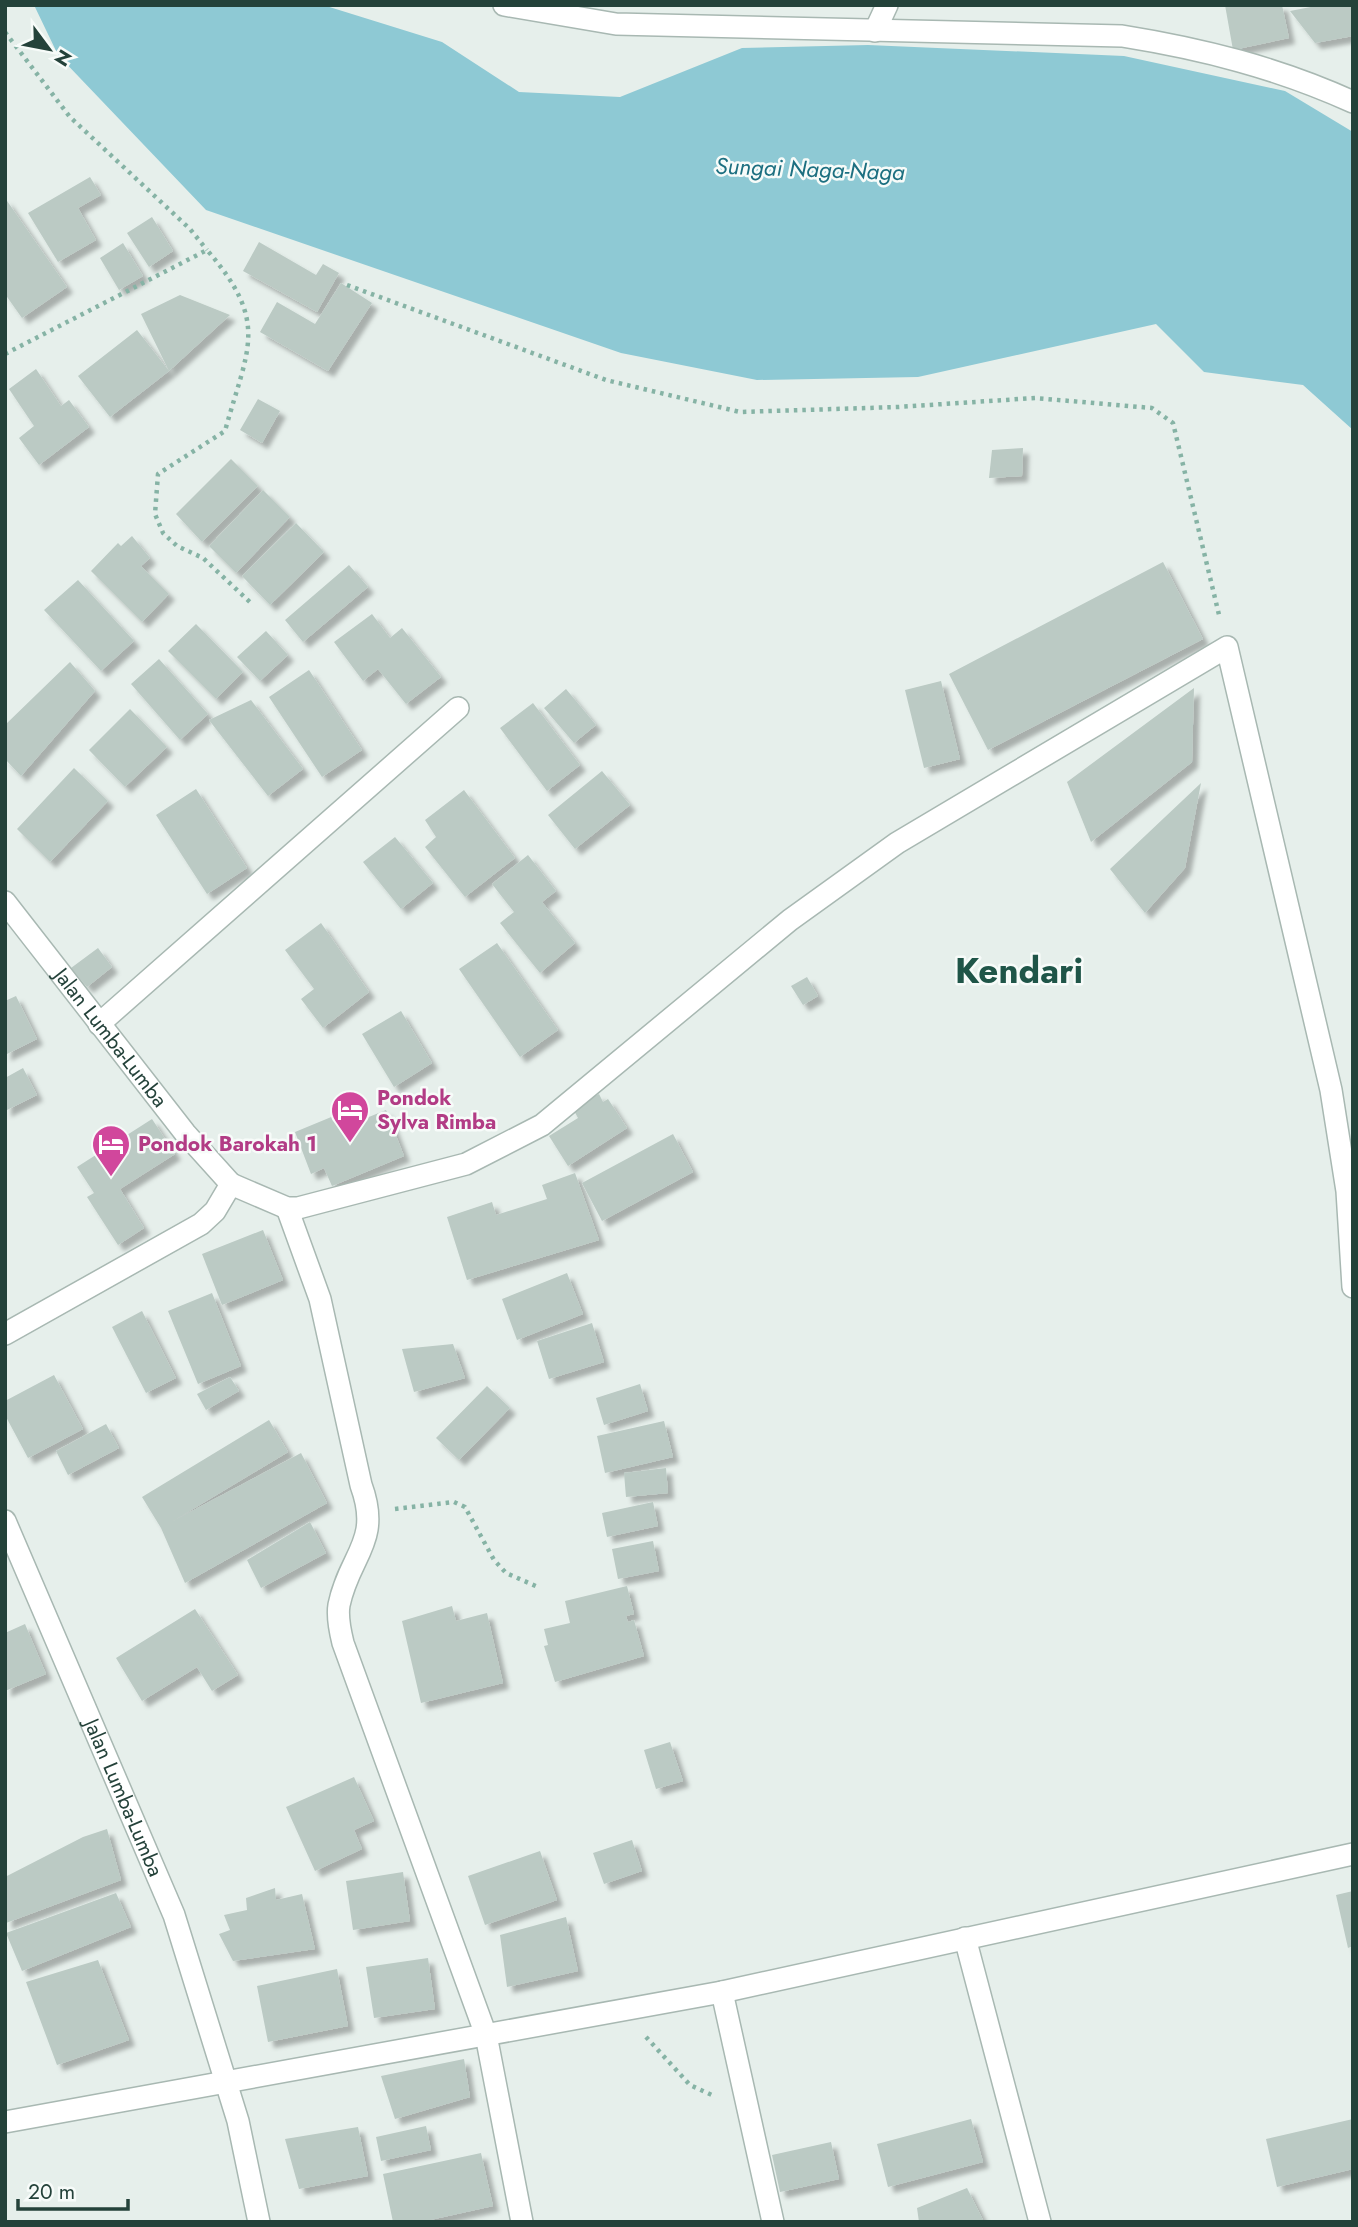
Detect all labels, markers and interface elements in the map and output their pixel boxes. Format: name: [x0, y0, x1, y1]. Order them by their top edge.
north arrow: [14, 14, 84, 84]
text: N: [48, 44, 78, 71]
water label: Sungai Naga-Naga: [715, 149, 906, 189]
district label: Kendari: [955, 946, 1083, 996]
street label: Jalan Lumba-Lumba: [45, 959, 174, 1114]
place label: Pondok Sylva Rimba: [377, 1083, 496, 1137]
hotel icon: Pondok Sylva Rimba: [329, 1089, 371, 1144]
hotel icon: Pondok Barokah 1: [90, 1123, 132, 1178]
place label: Pondok Barokah 1: [138, 1129, 317, 1159]
street label: Jalan Lumba-Lumba: [75, 1711, 171, 1881]
scale bar: [18, 2168, 128, 2212]
text: 20 m: [28, 2177, 75, 2207]

